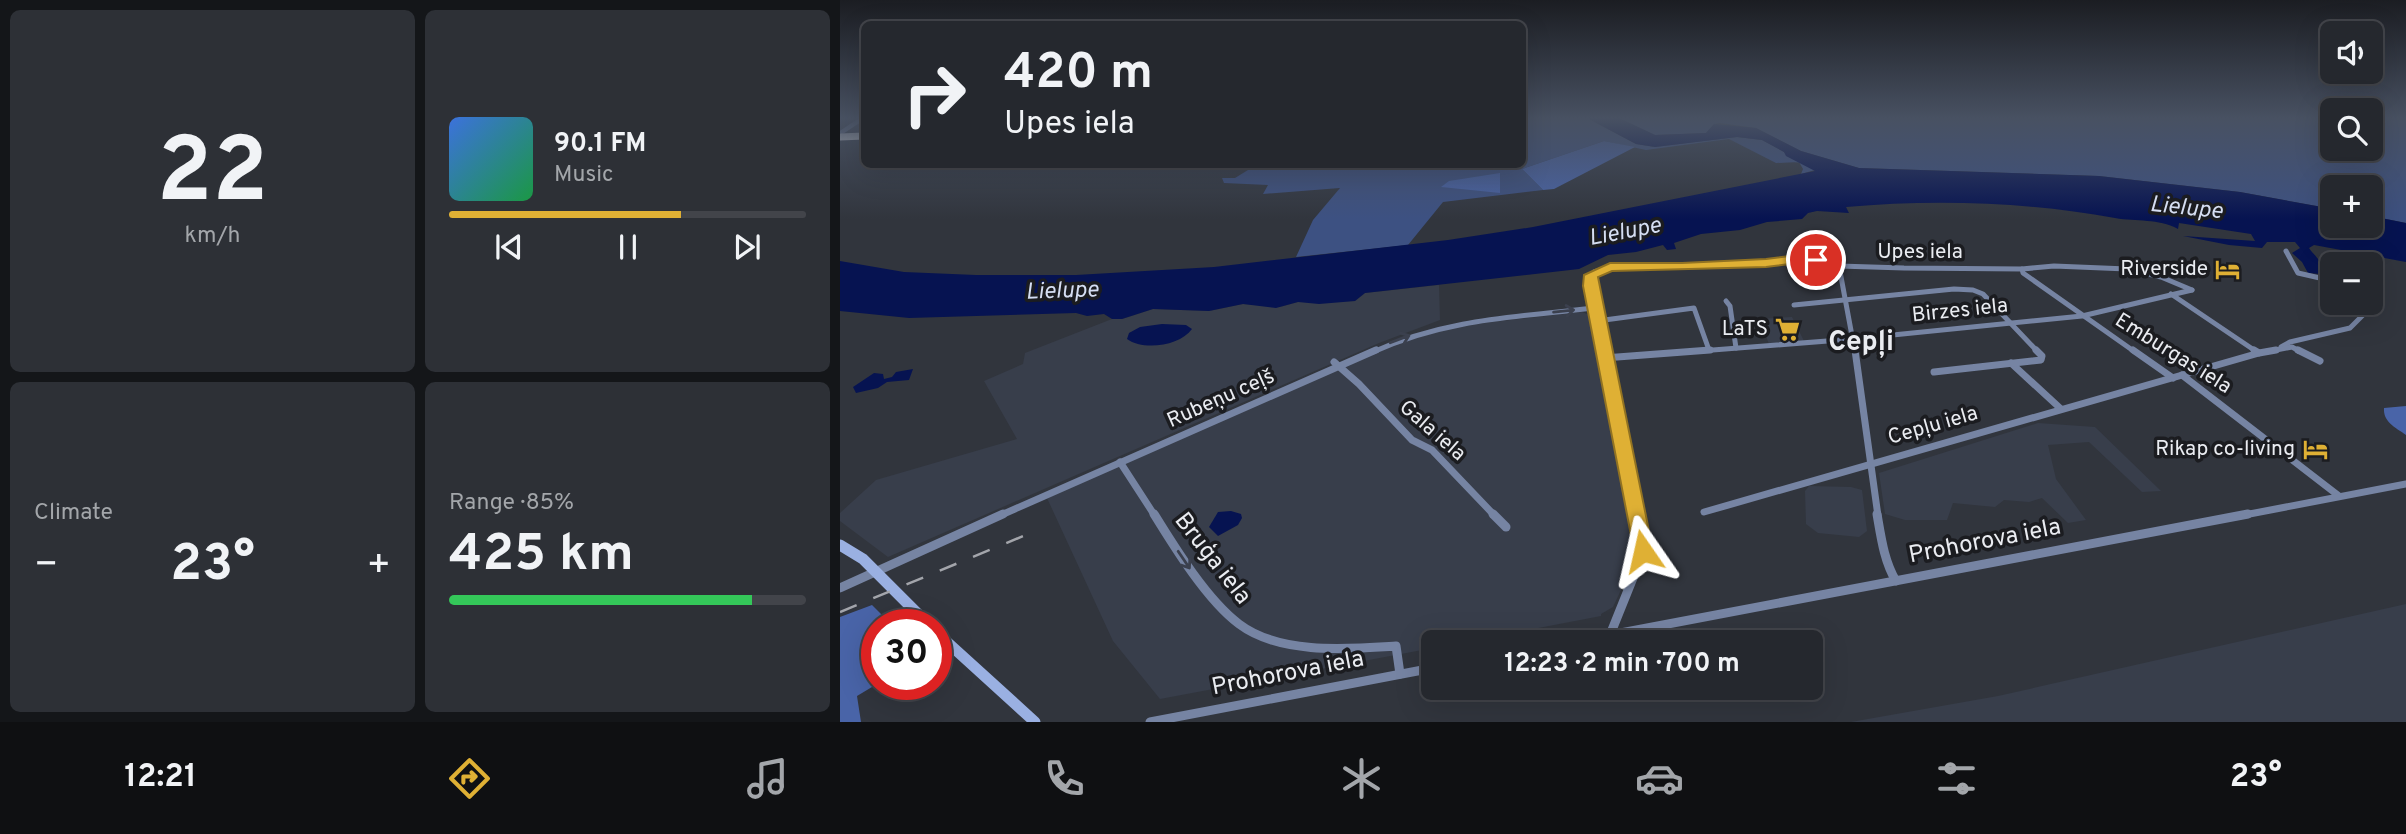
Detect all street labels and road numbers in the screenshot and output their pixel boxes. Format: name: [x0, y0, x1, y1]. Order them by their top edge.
street label: Upes iela: [1877, 239, 1963, 266]
street label: Birzes iela: [1911, 293, 2009, 329]
street label: Emburgas iela: [2110, 307, 2236, 401]
street label: Rubeņu ceļš: [1163, 363, 1279, 435]
street label: Gala iela: [1393, 395, 1471, 467]
street label: Cepļu iela: [1885, 400, 1981, 452]
street label: Bruģa iela: [1167, 507, 1257, 611]
street label: Prohorova iela: [1906, 513, 2064, 571]
street label: Prohorova iela: [1209, 645, 1367, 703]

